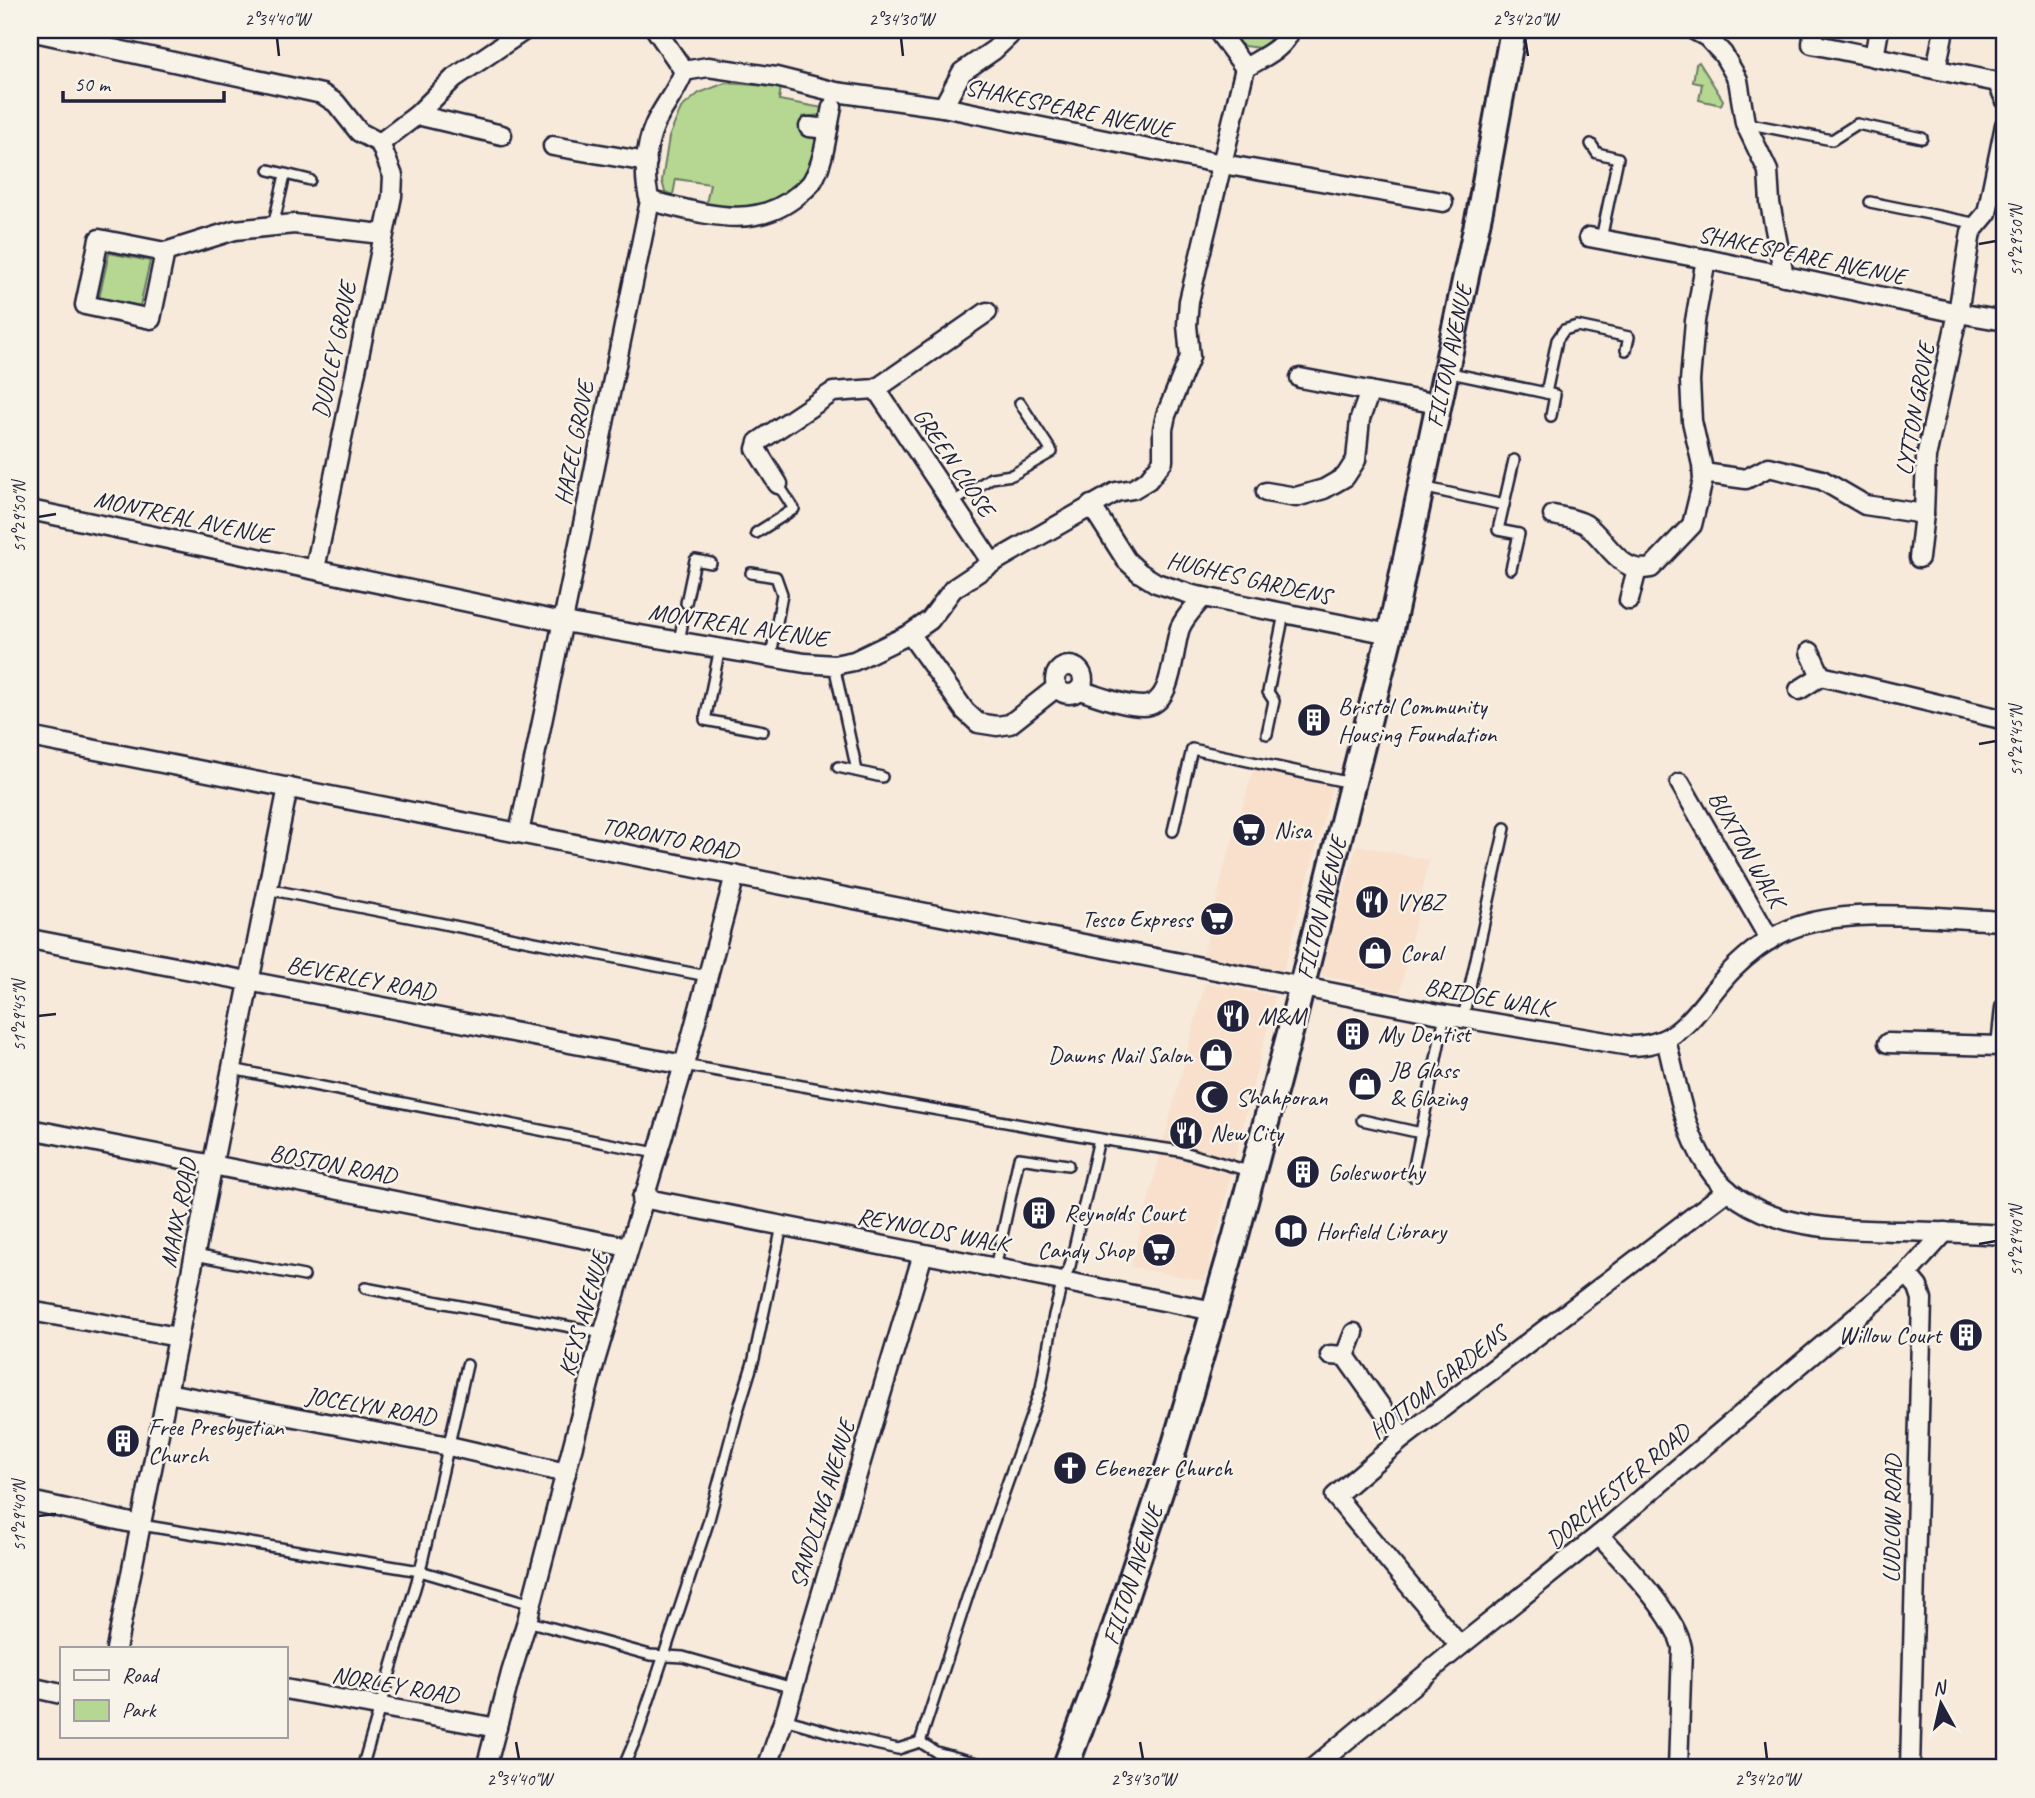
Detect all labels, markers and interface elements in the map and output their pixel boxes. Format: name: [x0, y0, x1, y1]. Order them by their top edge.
text: 2°34'40"W: [245, 8, 312, 30]
text: 2°34'30"W: [869, 8, 936, 30]
text: 2°34'20"W: [1493, 8, 1560, 30]
scale bar: [63, 60, 224, 104]
text: 50 m: [74, 71, 112, 97]
street label: SHAKESPEARE AVENUE: [963, 71, 1178, 145]
text: 51°29'50"N: [2005, 202, 2027, 276]
street label: SHAKESPEARE AVENUE: [1696, 218, 1911, 292]
street label: DUDLEY GROVE: [305, 276, 364, 421]
street label: FILTON AVENUE: [1419, 278, 1479, 430]
street label: LYTTON GROVE: [1889, 338, 1942, 478]
street label: HAZEL GROVE: [547, 375, 601, 507]
street label: GREEN CLOSE: [907, 402, 1003, 525]
text: 51°29'50"N: [8, 478, 30, 552]
street label: MONTREAL AVENUE: [91, 484, 278, 551]
street label: HUGHES GARDENS: [1164, 545, 1337, 612]
street label: MONTREAL AVENUE: [646, 596, 833, 654]
place label: Bristol Community Housing Foundation: [1338, 691, 1497, 749]
building icon: Bristol Community Housing Foundation: [1295, 701, 1333, 739]
text: 51°29'45"N: [2005, 702, 2027, 776]
street label: BUXTON WALK: [1702, 786, 1795, 917]
street label: TORONTO ROAD: [599, 810, 743, 866]
supermarket icon: Nisa: [1230, 811, 1268, 849]
place label: Nisa: [1274, 815, 1313, 845]
street label: FILTON AVENUE: [1289, 831, 1354, 982]
restaurant icon: VYBZ: [1353, 883, 1391, 921]
place label: VYBZ: [1396, 887, 1447, 917]
supermarket icon: Tesco Express: [1198, 900, 1236, 938]
place label: Tesco Express: [1082, 904, 1195, 934]
shop icon: Coral: [1356, 934, 1394, 972]
place label: Coral: [1400, 938, 1446, 968]
street label: BEVERLEY ROAD: [284, 949, 440, 1007]
street label: BRIDGE WALK: [1422, 971, 1559, 1024]
text: 51°29'45"N: [8, 977, 30, 1051]
restaurant icon: M&M: [1214, 997, 1252, 1035]
place label: M&M: [1258, 1001, 1309, 1031]
building icon: My Dentist: [1334, 1015, 1372, 1053]
place label: My Dentist: [1378, 1019, 1472, 1049]
shop icon: Dawns Nail Salon: [1197, 1036, 1235, 1074]
place label: Dawns Nail Salon: [1048, 1040, 1193, 1070]
place label: JB Glass & Glazing: [1389, 1055, 1469, 1113]
shop icon: JB Glass & Glazing: [1346, 1065, 1384, 1103]
mosque icon: Shahporan: [1193, 1078, 1231, 1116]
place label: Shahporan: [1236, 1082, 1328, 1112]
restaurant icon: New City: [1167, 1114, 1205, 1152]
place label: New City: [1210, 1118, 1285, 1148]
street label: BOSTON ROAD: [267, 1137, 401, 1191]
building icon: Golesworthy: [1284, 1153, 1322, 1191]
street label: MANX ROAD: [153, 1154, 204, 1270]
place label: Golesworthy: [1328, 1157, 1427, 1187]
building icon: Reynolds Court: [1020, 1194, 1058, 1232]
place label: Reynolds Court: [1064, 1198, 1187, 1228]
street label: REYNOLDS WALK: [855, 1201, 1015, 1260]
text: 51°29'40"N: [2005, 1202, 2027, 1276]
library icon: Horfield Library: [1272, 1212, 1310, 1250]
place label: Horfield Library: [1316, 1216, 1448, 1246]
supermarket icon: Candy Shop: [1140, 1231, 1178, 1269]
place label: Candy Shop: [1038, 1235, 1136, 1265]
street label: KEYS AVENUE: [551, 1246, 616, 1379]
building icon: Willow Court: [1947, 1316, 1985, 1354]
street label: HOTTOM GARDENS: [1363, 1317, 1516, 1445]
place label: Willow Court: [1838, 1320, 1943, 1350]
street label: JOCELYN ROAD: [303, 1380, 440, 1432]
place label: Free Presbyetian Church: [148, 1412, 285, 1470]
street label: SANDLING AVENUE: [782, 1414, 863, 1592]
street label: DORCHESTER ROAD: [1540, 1416, 1698, 1555]
building icon: Free Presbyetian Church: [104, 1422, 142, 1460]
church icon: Ebenezer Church: [1051, 1449, 1089, 1487]
place label: Ebenezer Church: [1094, 1453, 1234, 1483]
street label: LUDLOW ROAD: [1876, 1453, 1908, 1583]
text: 51°29'40"N: [8, 1477, 30, 1551]
street label: FILTON AVENUE: [1095, 1498, 1171, 1648]
legend: [60, 1647, 287, 1738]
street label: NORLEY ROAD: [330, 1659, 462, 1711]
text: Road: [122, 1662, 161, 1688]
north arrow: [1906, 1668, 1976, 1738]
text: N: [1931, 1675, 1949, 1701]
text: Park: [122, 1697, 157, 1723]
text: 2°34'40"W: [487, 1768, 554, 1790]
text: 2°34'30"W: [1111, 1768, 1178, 1790]
text: 2°34'20"W: [1735, 1768, 1802, 1790]

